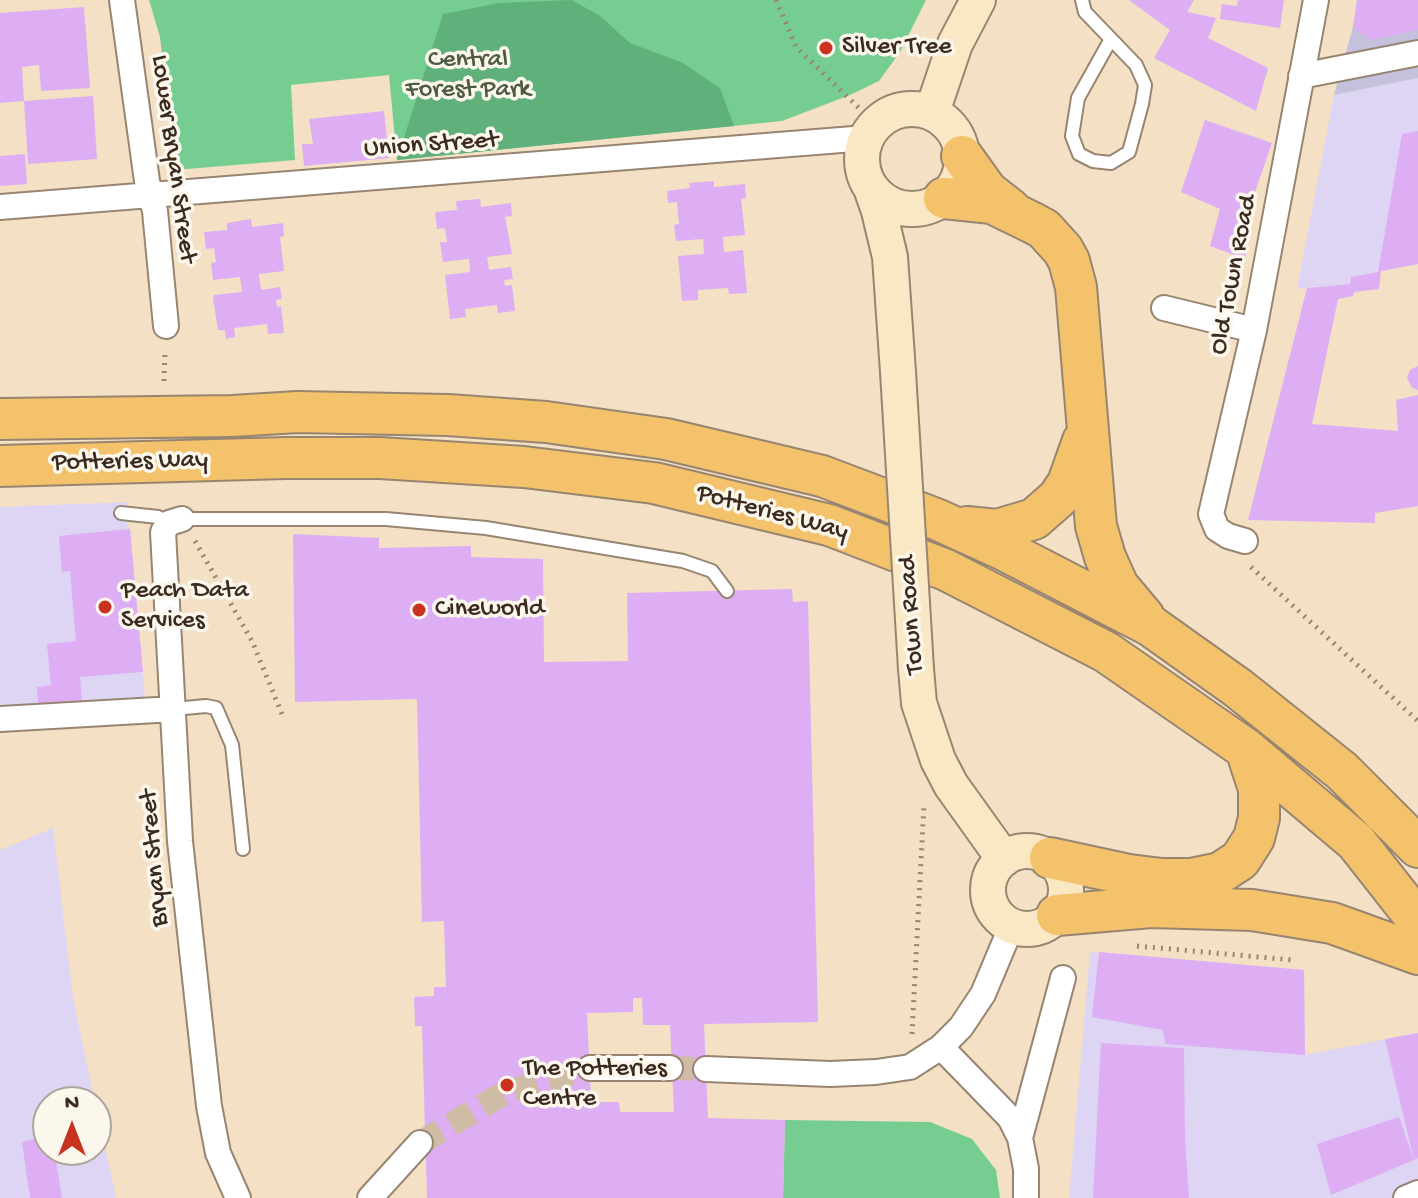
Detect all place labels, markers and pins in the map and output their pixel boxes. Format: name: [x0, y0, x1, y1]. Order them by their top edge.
place label: Silver Tree: [842, 32, 952, 64]
marker: Silver Tree: [817, 39, 835, 57]
place label: Peach Data Services: [121, 576, 249, 638]
place label: Cineworld: [435, 594, 544, 626]
marker: Peach Data Services: [96, 598, 114, 616]
marker: Cineworld: [410, 601, 428, 619]
place label: The Potteries Centre: [523, 1054, 667, 1116]
marker: The Potteries Centre: [498, 1076, 516, 1094]

